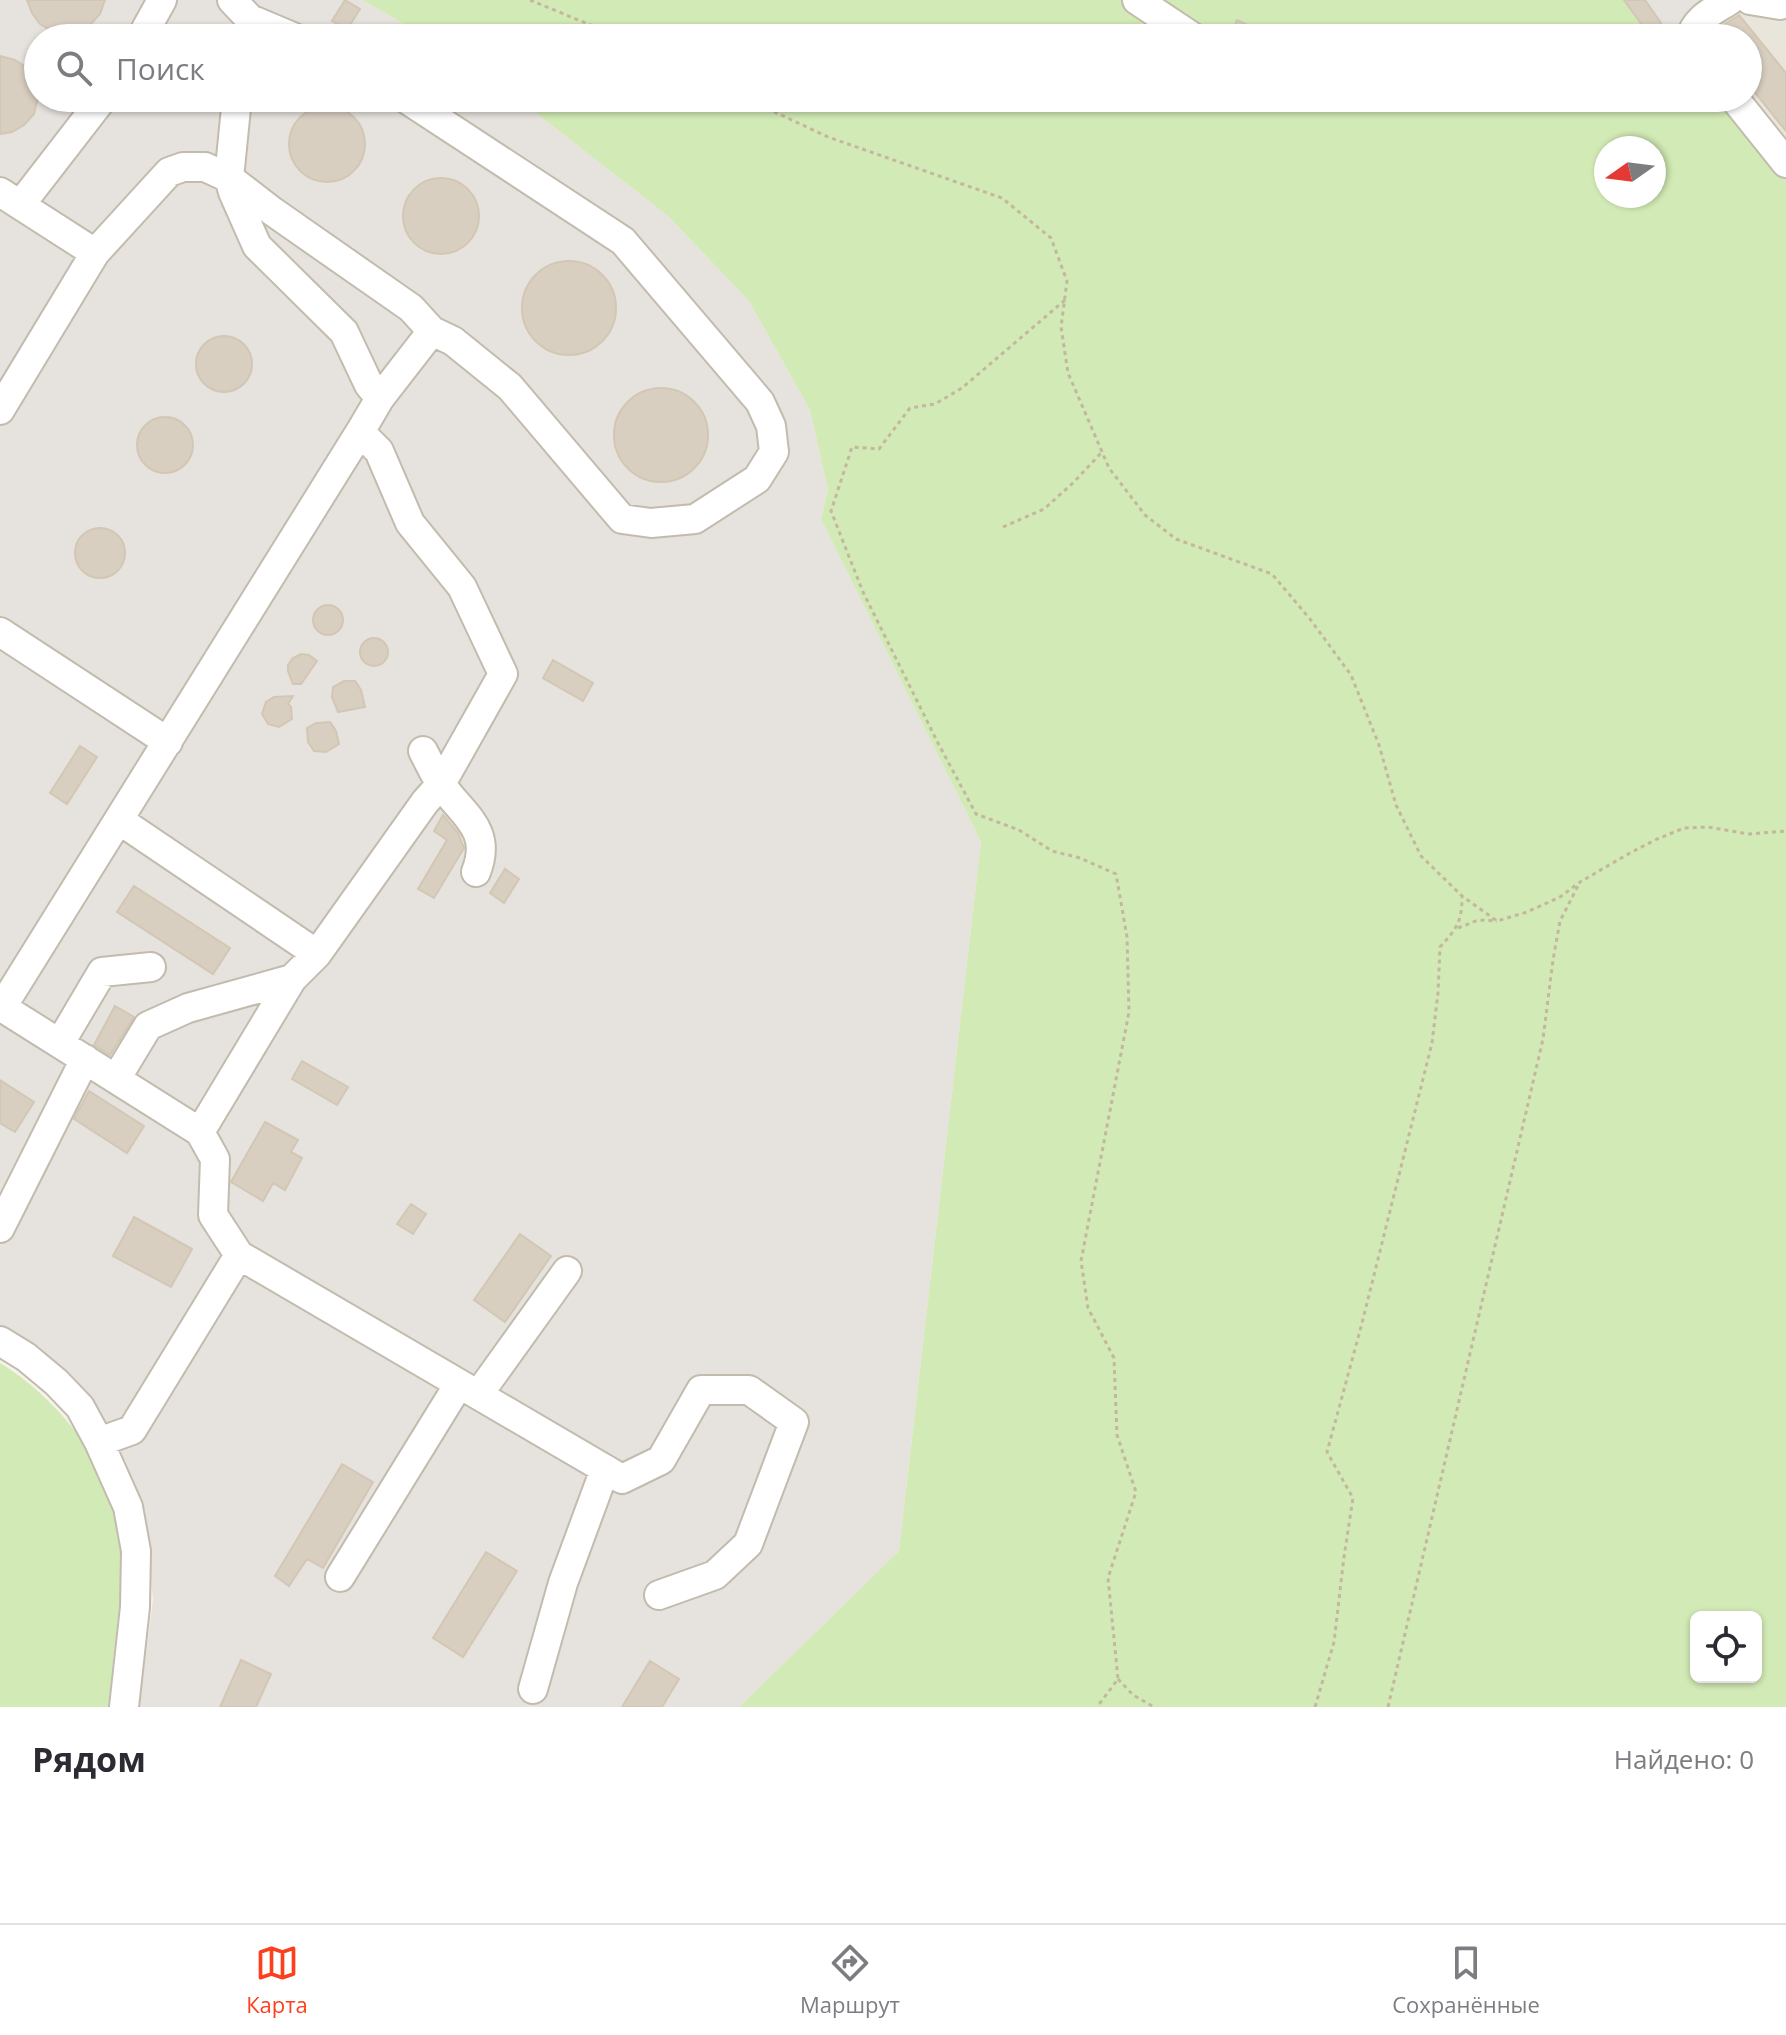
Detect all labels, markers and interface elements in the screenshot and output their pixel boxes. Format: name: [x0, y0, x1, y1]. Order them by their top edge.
search box: [24, 24, 1762, 112]
icon: search: [52, 46, 96, 90]
text: Поиск: [116, 48, 205, 89]
north arrow: [1594, 136, 1666, 208]
map controls: [1690, 1611, 1762, 1683]
button: locate: [1690, 1611, 1762, 1683]
text: Рядом: [32, 1736, 146, 1782]
text: Найдено: 0: [1614, 1741, 1754, 1777]
tab: Карта: [246, 1941, 308, 2019]
tab: Маршрут: [800, 1941, 900, 2019]
tab: Сохранённые: [1392, 1941, 1540, 2019]

